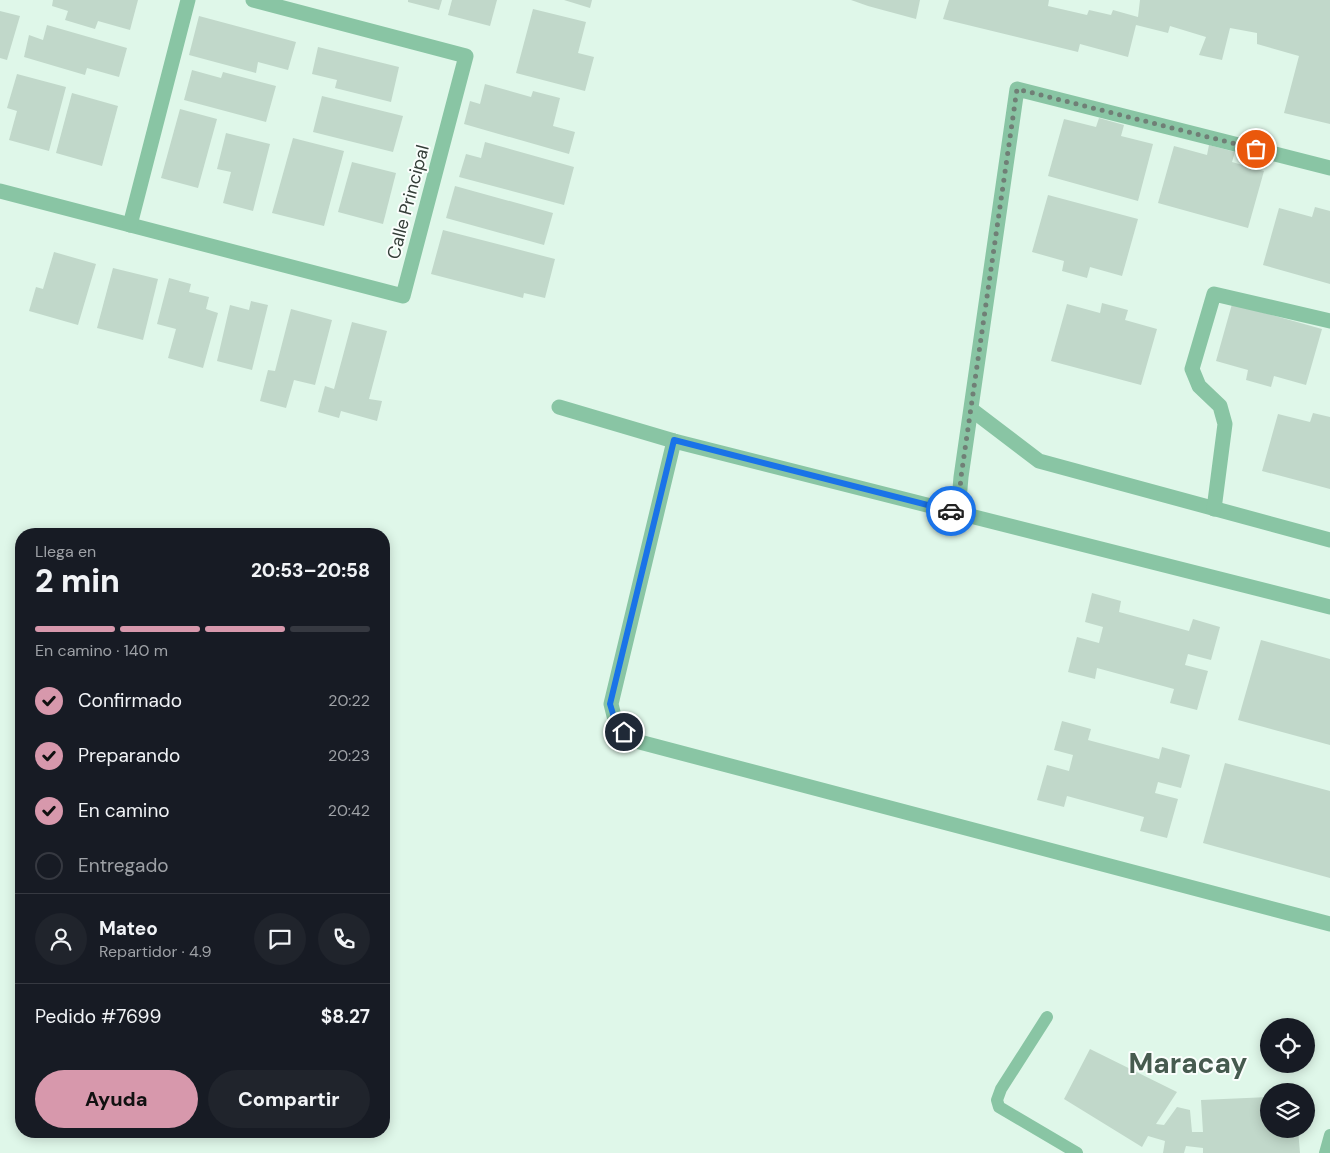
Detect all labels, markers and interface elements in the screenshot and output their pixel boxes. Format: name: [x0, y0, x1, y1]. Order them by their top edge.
pin: [1235, 128, 1277, 170]
icon: bag: [1242, 135, 1270, 163]
street label: Calle Principal: [381, 142, 435, 262]
courier: [926, 486, 976, 536]
icon: car: [937, 497, 965, 525]
text: Llega en: [35, 541, 96, 562]
text: 20:53–20:58: [251, 558, 370, 583]
text: 2 min: [35, 560, 120, 602]
text: En camino · 140 m: [35, 640, 168, 661]
icon: check: [35, 687, 63, 715]
text: Confirmado: [78, 688, 182, 713]
text: 20:22: [328, 690, 370, 711]
pin: [603, 711, 645, 753]
icon: home: [610, 718, 638, 746]
icon: check: [35, 742, 63, 770]
text: Preparando: [78, 743, 180, 768]
text: 20:23: [328, 745, 370, 766]
icon: check: [35, 797, 63, 825]
text: En camino: [78, 798, 170, 823]
text: 20:42: [328, 800, 370, 821]
text: Entregado: [78, 853, 169, 878]
button: person: [35, 913, 87, 965]
button: chat: [254, 913, 306, 965]
button: phone: [318, 913, 370, 965]
text: Mateo: [99, 916, 158, 941]
text: Repartidor · 4.9: [99, 941, 211, 962]
text: Pedido #7699: [35, 1004, 161, 1029]
text: $8.27: [321, 1004, 370, 1029]
map controls: [1260, 1018, 1315, 1138]
button: locate: [1260, 1018, 1315, 1073]
district label: Maracay: [1129, 1045, 1248, 1082]
button: Ayuda: [35, 1070, 198, 1128]
button: Compartir: [208, 1070, 370, 1128]
button: layers: [1260, 1083, 1315, 1138]

